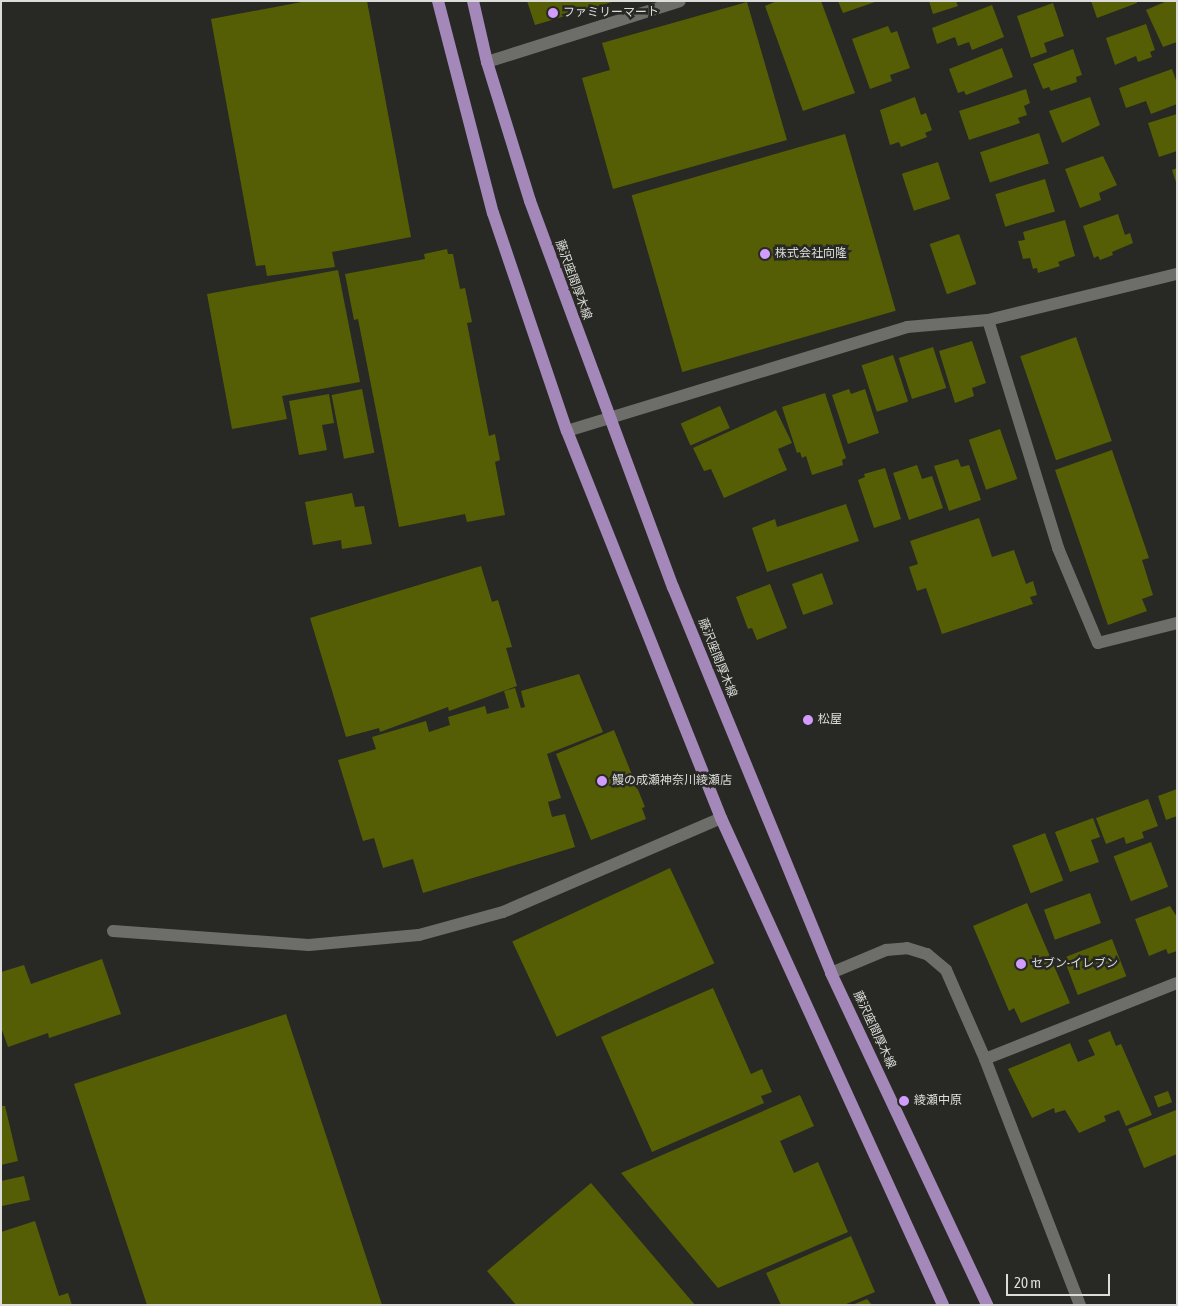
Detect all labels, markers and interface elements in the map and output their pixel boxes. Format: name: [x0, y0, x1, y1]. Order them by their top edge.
place label: ファミリーマート: [563, 6, 659, 20]
marker: ファミリーマート: [547, 7, 559, 19]
street label: 藤沢座間厚木線: [552, 238, 594, 322]
place label: 株式会社向隆: [775, 247, 847, 261]
marker: 株式会社向隆: [759, 248, 771, 260]
street label: 藤沢座間厚木線: [695, 616, 739, 700]
place label: 松屋: [818, 713, 842, 727]
marker: 松屋: [802, 714, 814, 726]
place label: 鰻の成瀬神奈川綾瀬店: [612, 774, 732, 788]
marker: 鰻の成瀬神奈川綾瀬店: [596, 775, 608, 787]
place label: セブン-イレブン: [1031, 957, 1118, 971]
marker: セブン-イレブン: [1015, 958, 1027, 970]
street label: 藤沢座間厚木線: [850, 989, 898, 1071]
place label: 綾瀬中原: [914, 1094, 962, 1108]
marker: 綾瀬中原: [898, 1095, 910, 1107]
scale bar: [1008, 1264, 1112, 1296]
text: 20 m: [1014, 1274, 1041, 1291]

